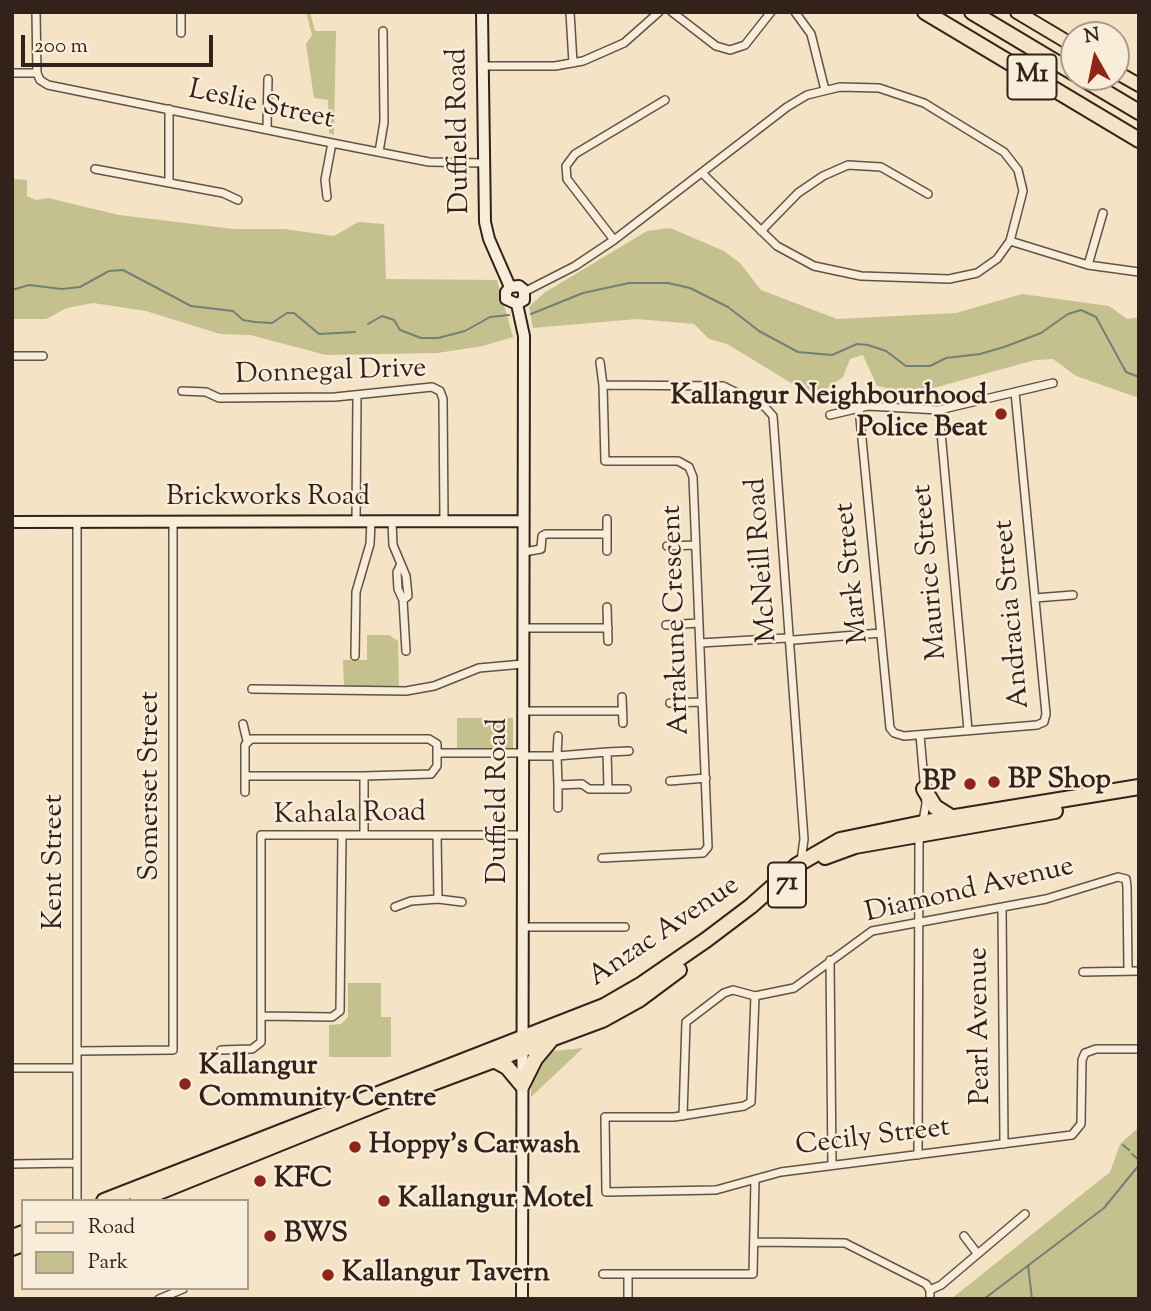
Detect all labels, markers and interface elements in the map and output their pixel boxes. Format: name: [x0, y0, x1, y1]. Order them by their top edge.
scale bar: [24, 21, 217, 65]
north arrow: [1060, 21, 1130, 91]
text: N: [1082, 22, 1102, 51]
text: 200 m: [34, 32, 88, 62]
street label: Duffield Road: [443, 48, 479, 214]
road number: M1: [1007, 54, 1056, 100]
street label: Leslie Street: [185, 75, 337, 139]
street label: Donnegal Drive: [235, 354, 427, 394]
place label: Kallangur Neighbourhood Police Beat: [670, 381, 987, 447]
marker: Kallangur Neighbourhood Police Beat: [993, 406, 1009, 422]
street label: McNeill Road: [741, 477, 787, 643]
street label: Brickworks Road: [166, 482, 370, 516]
street label: Maurice Street: [908, 483, 956, 661]
street label: Mark Street: [830, 501, 878, 645]
street label: Arrakune Crescent: [657, 504, 699, 736]
street label: Andracia Street: [989, 518, 1039, 710]
street label: Somerset Street: [135, 691, 169, 881]
street label: Duffield Road: [483, 718, 517, 884]
place label: BP Shop: [1008, 765, 1111, 799]
place label: BP: [923, 767, 956, 801]
marker: BP Shop: [986, 774, 1002, 790]
marker: BP: [962, 776, 978, 792]
street label: Kent Street: [39, 794, 73, 930]
street label: Kahala Road: [274, 798, 426, 834]
street label: Diamond Avenue: [863, 852, 1077, 932]
road number: 71: [768, 862, 806, 908]
street label: Anzac Avenue: [583, 870, 747, 996]
street label: Pearl Avenue: [964, 947, 1000, 1105]
place label: Kallangur Community Centre: [199, 1051, 436, 1117]
marker: Kallangur Community Centre: [177, 1076, 193, 1092]
street label: Cecily Street: [794, 1113, 952, 1165]
place label: Hoppy's Carwash: [369, 1130, 580, 1164]
marker: Hoppy's Carwash: [347, 1139, 363, 1155]
place label: KFC: [274, 1164, 332, 1198]
marker: KFC: [252, 1173, 268, 1189]
place label: Kallangur Motel: [398, 1184, 593, 1218]
marker: Kallangur Motel: [376, 1193, 392, 1209]
legend: [21, 1199, 248, 1290]
text: Road: [88, 1213, 135, 1243]
place label: BWS: [284, 1219, 348, 1253]
marker: BWS: [262, 1228, 278, 1244]
text: Park: [88, 1248, 128, 1278]
place label: Kallangur Tavern: [342, 1258, 550, 1292]
marker: Kallangur Tavern: [320, 1267, 336, 1283]

